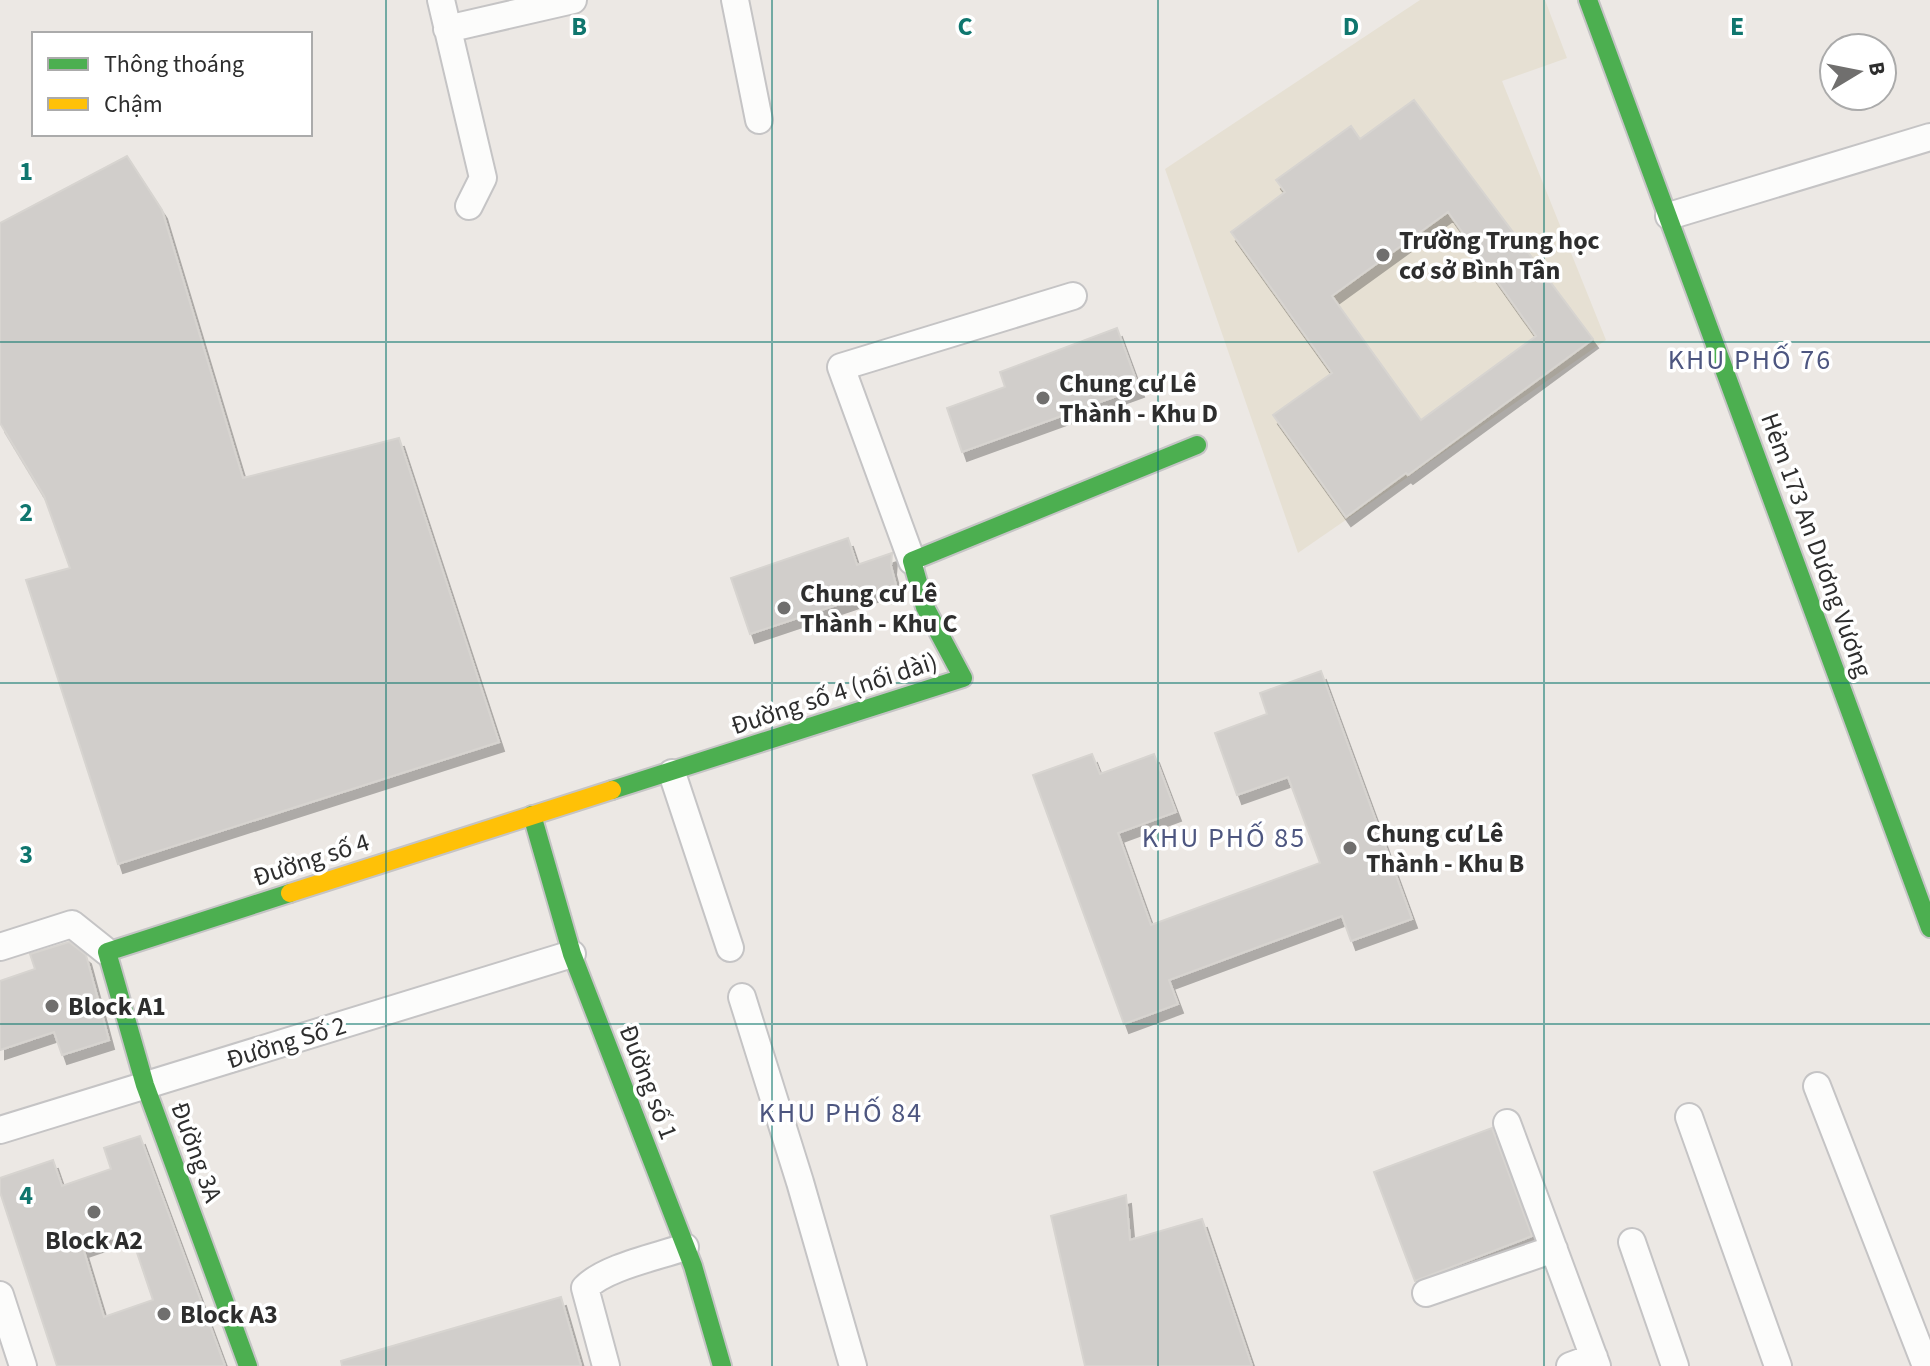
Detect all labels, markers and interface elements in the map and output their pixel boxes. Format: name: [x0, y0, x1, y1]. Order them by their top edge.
text: B: [571, 8, 587, 45]
text: C: [957, 8, 973, 45]
text: D: [1343, 8, 1359, 45]
text: E: [1730, 8, 1744, 45]
legend: [32, 32, 312, 136]
north arrow: [1818, 32, 1898, 112]
text: Thông thoáng: [104, 47, 244, 82]
text: B: [1860, 59, 1894, 78]
text: Chậm: [104, 87, 163, 122]
text: 1: [19, 153, 33, 190]
place label: Trường Trung học cơ sở Bình Tân: [1399, 222, 1600, 289]
marker: Trường Trung học cơ sở Bình Tân: [1374, 246, 1392, 264]
district label: KHU PHỐ 76: [1668, 340, 1832, 380]
place label: Chung cư Lê Thành - Khu D: [1059, 365, 1218, 432]
marker: Chung cư Lê Thành - Khu D: [1034, 389, 1052, 407]
street label: Hẻm 173 An Dương Vương: [1751, 408, 1882, 683]
text: 2: [19, 494, 33, 531]
place label: Chung cư Lê Thành - Khu C: [800, 575, 958, 642]
marker: Chung cư Lê Thành - Khu C: [775, 599, 793, 617]
street label: Đường số 4 (nối dài): [726, 643, 942, 744]
place label: Chung cư Lê Thành - Khu B: [1366, 815, 1524, 882]
district label: KHU PHỐ 85: [1142, 818, 1306, 858]
street label: Đường số 4: [248, 823, 374, 896]
text: 3: [19, 836, 33, 873]
marker: Chung cư Lê Thành - Khu B: [1341, 839, 1359, 857]
place label: Block A1: [68, 988, 166, 1025]
marker: Block A1: [43, 997, 61, 1015]
street label: Đường Số 2: [222, 1007, 351, 1078]
street label: Đường số 1: [610, 1019, 687, 1145]
district label: KHU PHỐ 84: [759, 1093, 923, 1133]
street label: Đường 3A: [161, 1097, 232, 1208]
text: 4: [19, 1177, 33, 1214]
marker: Block A2: [85, 1203, 103, 1221]
place label: Block A2: [45, 1222, 143, 1259]
place label: Block A3: [180, 1296, 278, 1333]
marker: Block A3: [155, 1305, 173, 1323]

